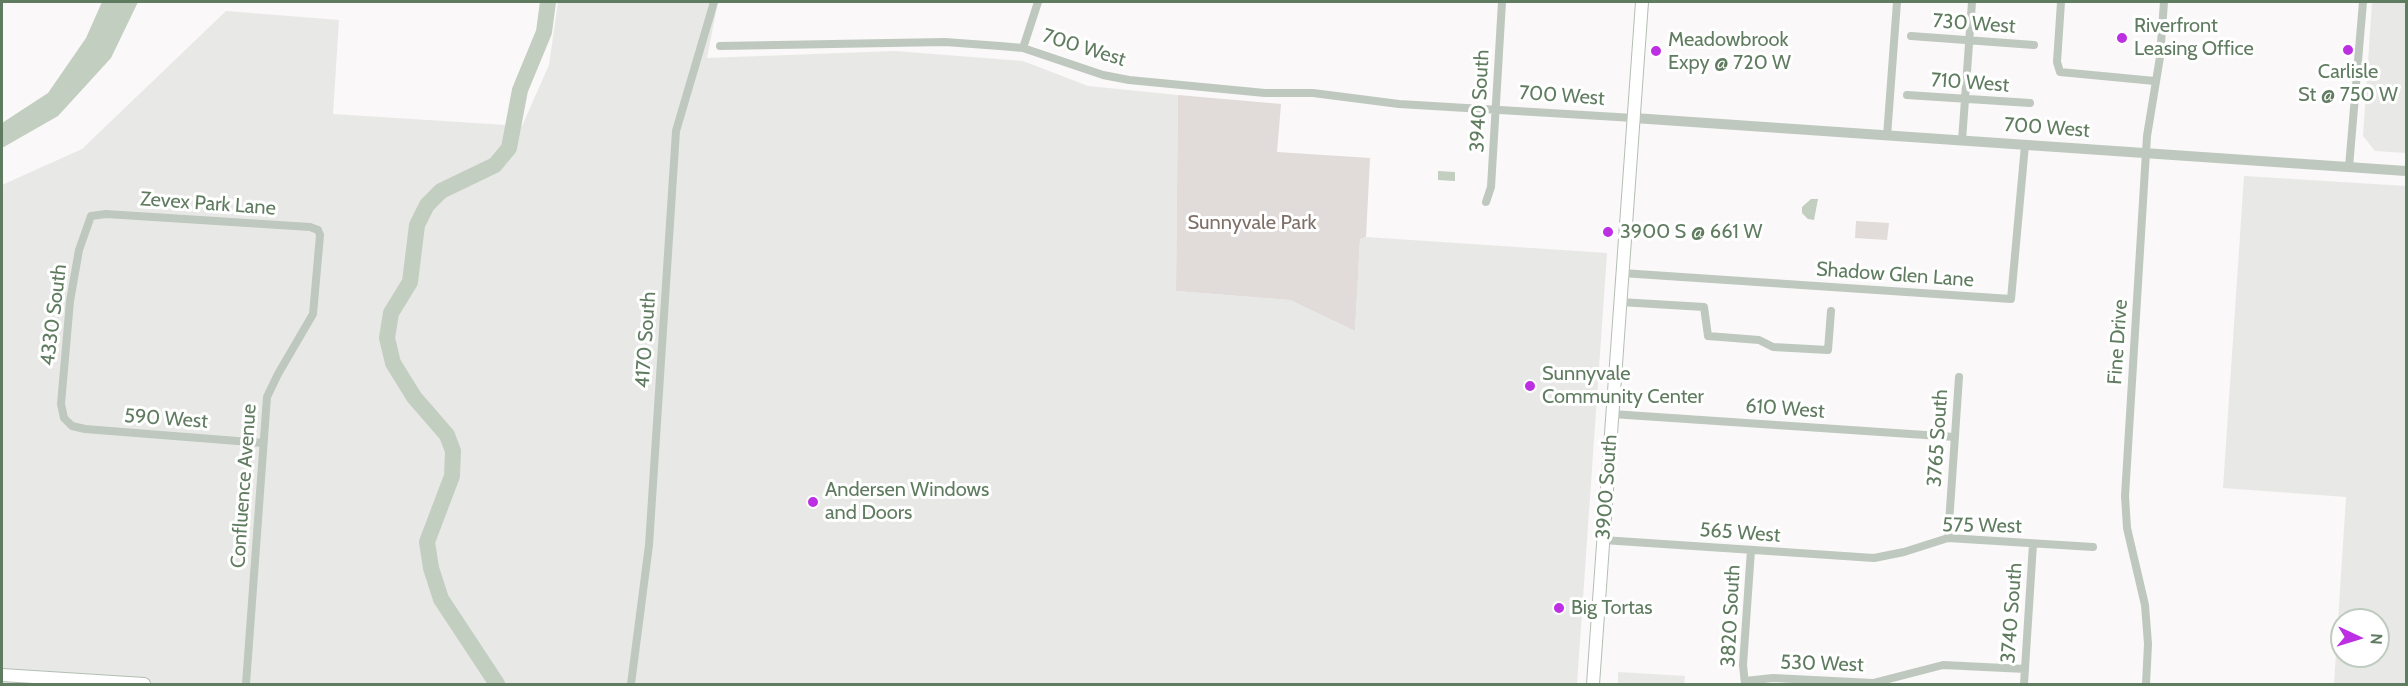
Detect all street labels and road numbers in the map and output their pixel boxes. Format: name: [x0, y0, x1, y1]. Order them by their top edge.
street label: 730 West: [1932, 9, 2016, 39]
street label: 700 West: [1040, 24, 1128, 72]
street label: 3940 South: [1465, 49, 1495, 153]
street label: 710 West: [1930, 68, 2010, 98]
street label: 700 West: [1518, 81, 1606, 111]
street label: 700 West: [2003, 113, 2091, 143]
street label: Zevex Park Lane: [139, 187, 277, 221]
street label: Shadow Glen Lane: [1815, 258, 1975, 292]
street label: 4330 South: [36, 263, 72, 367]
street label: 4170 South: [631, 291, 661, 389]
street label: Fine Drive: [2103, 299, 2133, 385]
street label: 3765 South: [1923, 388, 1953, 488]
street label: 610 West: [1744, 394, 1826, 424]
street label: Confluence Avenue: [226, 403, 262, 569]
street label: 590 West: [123, 404, 209, 434]
street label: 3900 South: [1591, 434, 1623, 540]
street label: 575 West: [1942, 513, 2022, 539]
street label: 565 West: [1699, 518, 1781, 548]
street label: 3740 South: [1997, 562, 2027, 664]
street label: 3820 South: [1716, 564, 1746, 668]
street label: 530 West: [1780, 651, 1864, 677]

